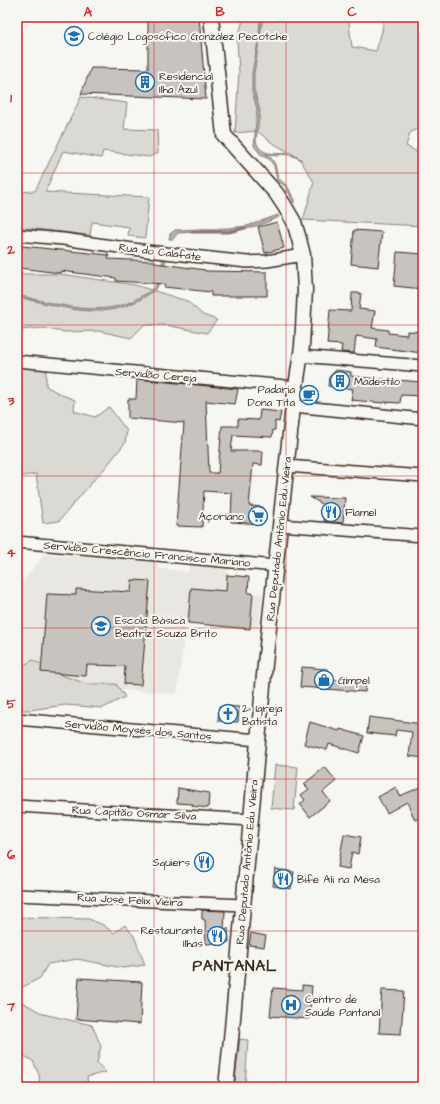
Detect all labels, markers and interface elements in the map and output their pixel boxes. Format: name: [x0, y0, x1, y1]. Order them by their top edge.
text: A: [84, 3, 93, 21]
text: B: [215, 3, 225, 21]
text: C: [347, 3, 357, 21]
school or university icon: Colégio Logosófico González Pecotche: [63, 25, 85, 47]
place label: Colégio Logosófico González Pecotche: [88, 29, 288, 45]
place label: Residencial Ilha Azul: [159, 69, 213, 97]
building icon: Residencial Ilha Azul: [134, 71, 156, 93]
text: 1: [10, 89, 12, 107]
street label: Rua do Calafate: [118, 240, 202, 265]
text: 2: [6, 241, 15, 259]
street label: Servidão Cereja: [115, 364, 198, 386]
building icon: Madestilo: [329, 370, 351, 392]
place label: Madestilo: [354, 374, 401, 389]
place label: Padaria Dona Tita: [248, 382, 295, 410]
cafe icon: Padaria Dona Tita: [298, 384, 320, 406]
text: 3: [7, 392, 15, 410]
street label: Rua Deputado Antônio Edu Vieira: [263, 456, 295, 622]
restaurant icon: Flamel: [320, 501, 342, 523]
supermarket icon: Açoriano: [247, 505, 269, 527]
place label: Flamel: [345, 505, 376, 520]
place label: Açoriano: [199, 509, 245, 524]
street label: Servidão Crescêncio Francisco Mariano: [43, 537, 252, 571]
text: 4: [7, 544, 16, 562]
place label: Escola Básica Beatriz Souza Brito: [115, 613, 218, 641]
school or university icon: Escola Básica Beatriz Souza Brito: [90, 615, 112, 637]
shop icon: Gimpel: [313, 669, 335, 691]
place label: Gimpel: [338, 673, 370, 688]
text: 5: [6, 695, 16, 713]
place label: 2ª Igreja Batista: [242, 701, 283, 729]
church icon: 2ª Igreja Batista: [217, 703, 239, 725]
street label: Servidão Moysés dos Santos: [64, 716, 212, 745]
street label: Rua Deputado Antônio Edu Vieira: [232, 779, 262, 945]
street label: Rua Capitão Osmar Silva: [71, 802, 197, 824]
text: 6: [7, 846, 16, 864]
restaurant icon: Squiers: [193, 851, 215, 873]
place label: Squiers: [152, 855, 190, 870]
restaurant icon: Bife Ali na Mesa: [272, 868, 294, 890]
place label: Bife Ali na Mesa: [297, 872, 380, 887]
street label: Rua José Félix Vieira: [77, 890, 184, 910]
place label: Restaurante Ilhas: [140, 923, 203, 951]
restaurant icon: Restaurante Ilhas: [206, 925, 228, 947]
district label: PANTANAL: [193, 956, 277, 977]
place label: Centro de Saúde Pantanal: [305, 992, 380, 1020]
hospital icon: Centro de Saúde Pantanal: [280, 994, 302, 1016]
text: 7: [6, 998, 16, 1016]

